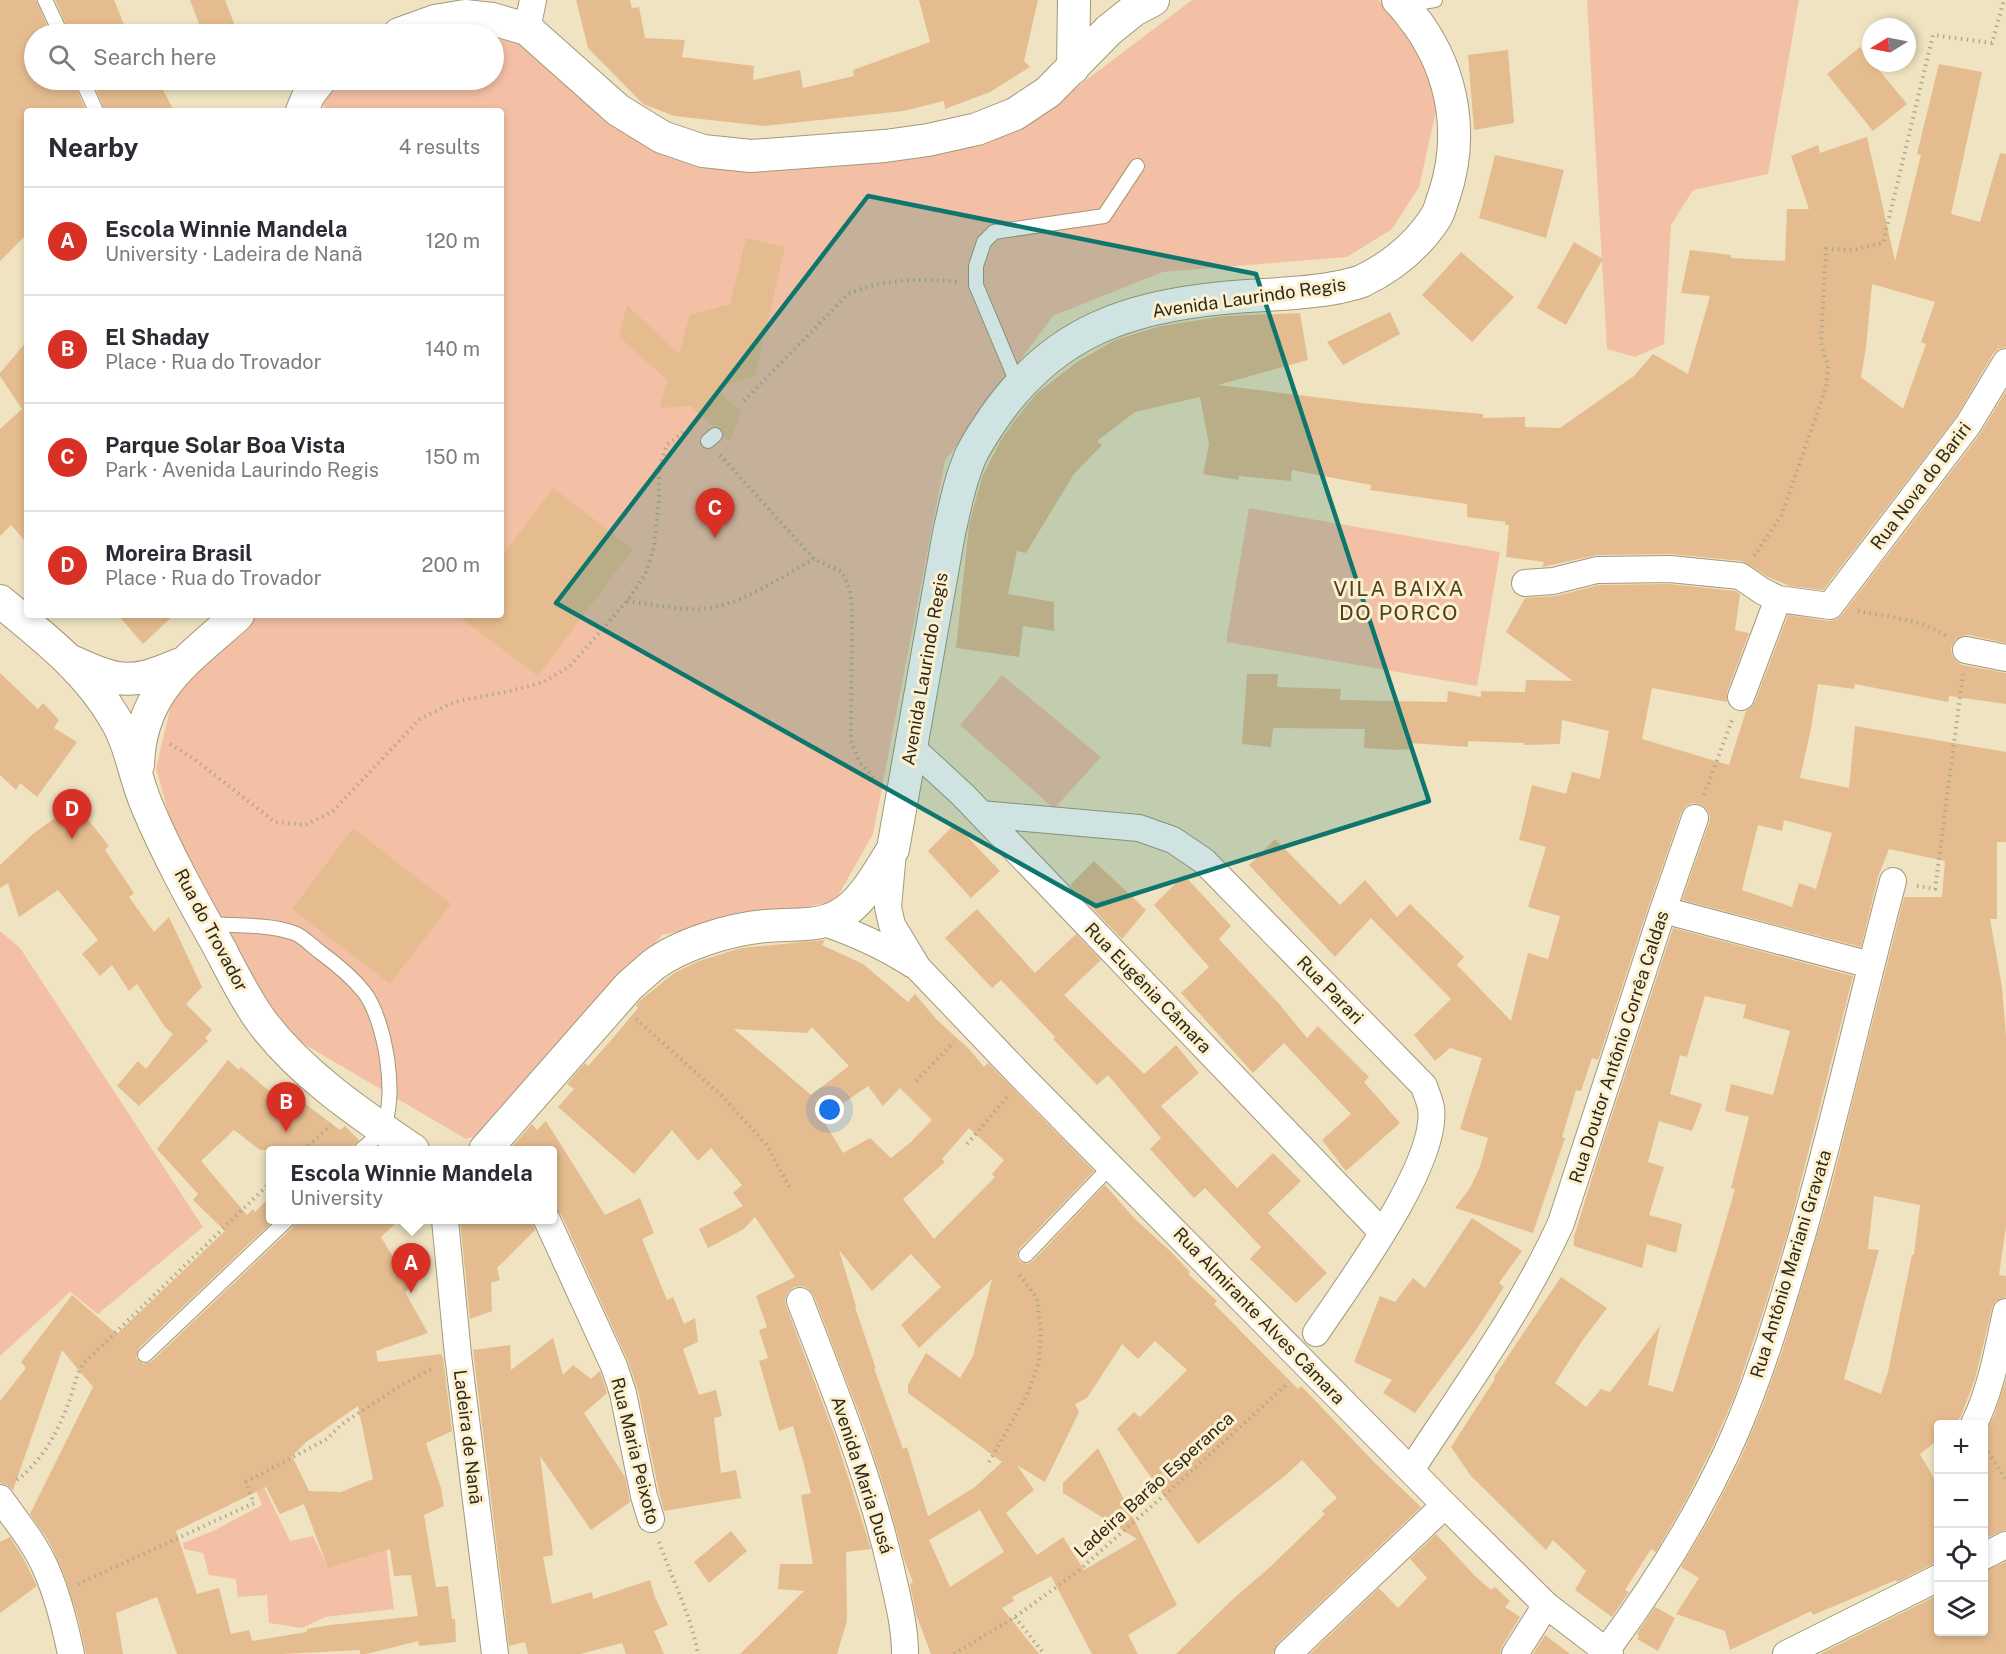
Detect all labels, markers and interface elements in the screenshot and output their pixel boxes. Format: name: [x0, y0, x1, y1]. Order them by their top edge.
north arrow: [1862, 18, 1916, 72]
search box: [24, 24, 504, 90]
icon: search: [45, 41, 78, 74]
text: Search here: [93, 44, 217, 70]
text: Nearby: [48, 132, 138, 163]
text: 4 results: [399, 135, 480, 159]
text: Escola Winnie Mandela: [105, 216, 347, 242]
text: A: [60, 229, 75, 253]
text: 120 m: [426, 229, 480, 253]
text: University · Ladeira de Nanã: [105, 242, 363, 266]
street label: Avenida Laurindo Regis: [1151, 274, 1347, 321]
text: El Shaday: [105, 324, 210, 350]
text: B: [61, 337, 74, 361]
text: 140 m: [425, 337, 480, 361]
text: Place · Rua do Trovador: [105, 350, 321, 374]
street label: Rua Nova do Bariri: [1866, 418, 1975, 553]
text: Parque Solar Boa Vista: [105, 432, 345, 458]
text: C: [60, 445, 75, 469]
text: 150 m: [425, 445, 480, 469]
text: Park · Avenida Laurindo Regis: [105, 458, 379, 482]
pin: C: [696, 488, 734, 538]
text: Moreira Brasil: [105, 540, 252, 566]
text: D: [60, 553, 75, 577]
text: 200 m: [422, 553, 480, 577]
text: Place · Rua do Trovador: [105, 566, 321, 590]
street label: Avenida Laurindo Regis: [897, 571, 952, 767]
district label: VILA BAIXA DO PORCO: [1333, 576, 1465, 625]
pin: D: [52, 790, 92, 839]
street label: Rua do Trovador: [170, 865, 253, 995]
street label: Rua Doutor Antônio Corrêa Caldas: [1564, 908, 1673, 1186]
street label: Rua Eugênia Câmara: [1081, 918, 1216, 1057]
street label: Rua Parari: [1293, 951, 1368, 1028]
pin: B: [266, 1082, 306, 1132]
your location: [815, 1095, 844, 1124]
popup: [266, 1146, 557, 1224]
street label: Rua Antônio Mariani Gravata: [1746, 1147, 1835, 1380]
text: Escola Winnie Mandela: [290, 1160, 533, 1186]
text: University: [290, 1186, 383, 1210]
street label: Rua Almirante Alves Câmara: [1169, 1223, 1349, 1408]
pin: A: [392, 1244, 430, 1293]
street label: Ladeira de Nanã: [450, 1368, 487, 1505]
street label: Rua Maria Peixoto: [607, 1375, 664, 1527]
street label: Avenida Maria Dusá: [827, 1393, 898, 1556]
street label: Ladeira Barão Esperanca: [1070, 1407, 1238, 1562]
map controls: [1934, 1420, 1988, 1636]
button: +: [1934, 1420, 1988, 1474]
button: −: [1934, 1474, 1988, 1528]
button: locate: [1934, 1528, 1988, 1582]
button: layers: [1934, 1582, 1988, 1636]

